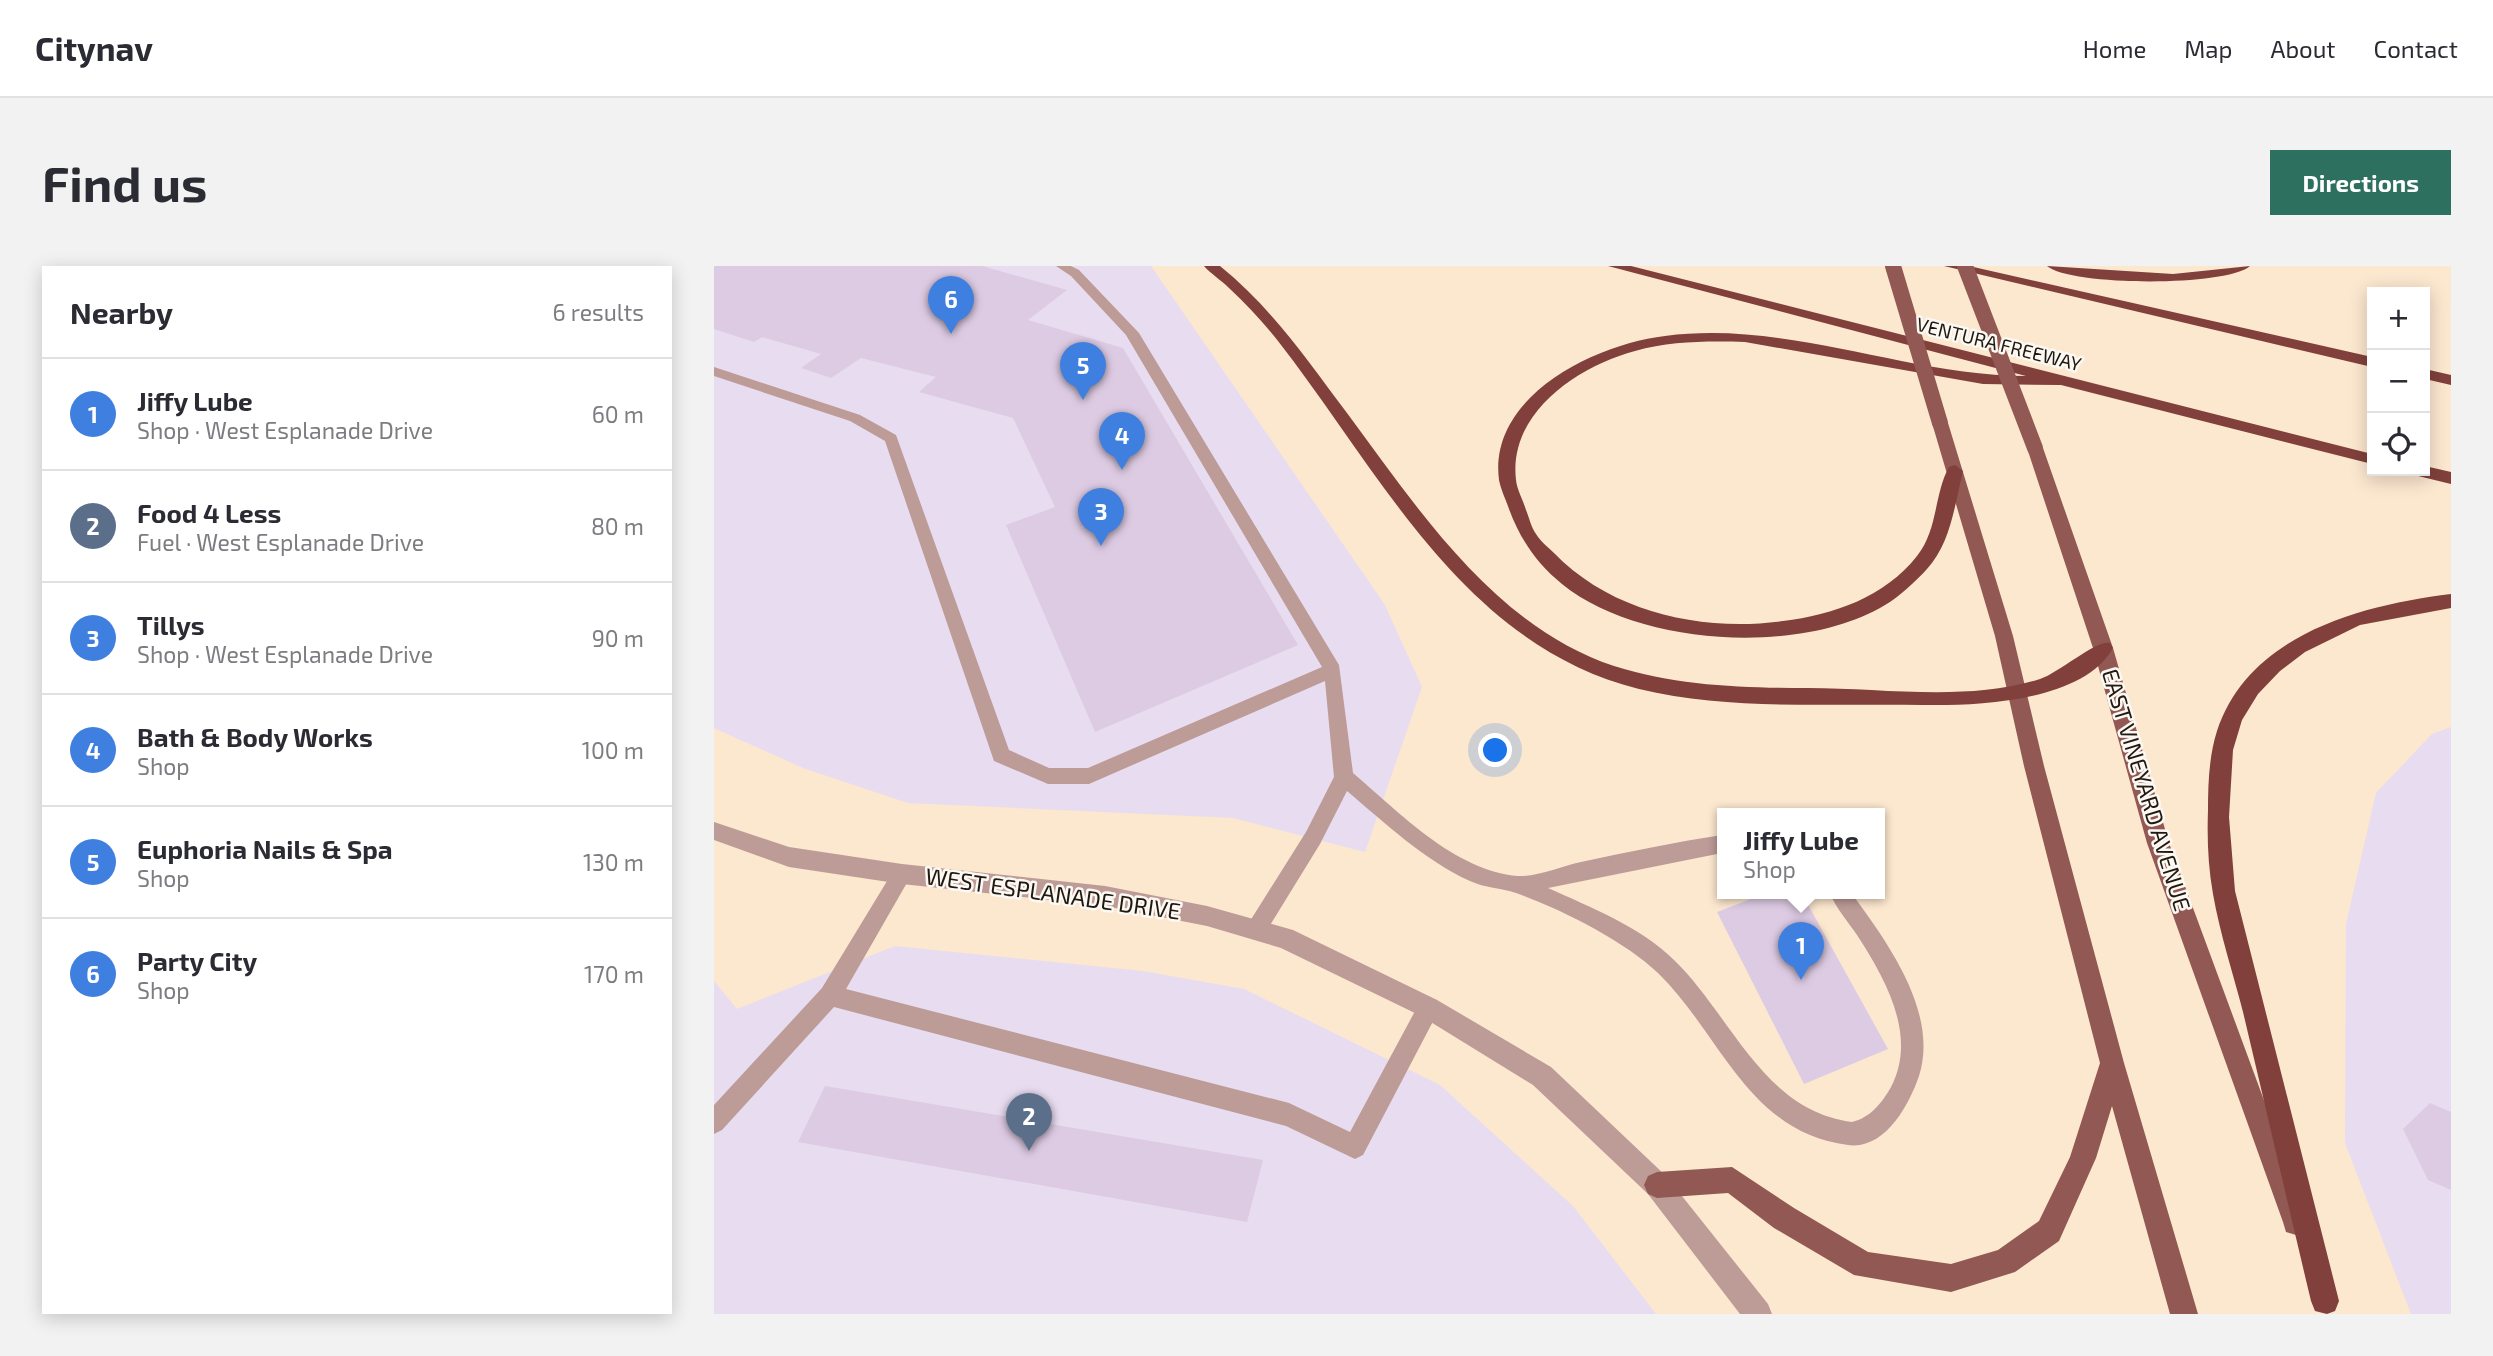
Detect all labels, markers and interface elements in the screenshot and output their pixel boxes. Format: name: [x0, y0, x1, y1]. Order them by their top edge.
text: Citynav: [35, 28, 153, 68]
text: Home: [2083, 34, 2146, 63]
text: Map: [2184, 34, 2232, 63]
text: About: [2270, 34, 2336, 63]
text: Contact: [2374, 34, 2458, 63]
button: Directions: [2270, 150, 2451, 215]
text: Find us: [42, 153, 207, 212]
pin: 6: [928, 276, 974, 334]
map controls: [2367, 287, 2430, 476]
button: +: [2367, 287, 2430, 350]
text: Nearby: [70, 294, 173, 330]
text: 6 results: [553, 298, 644, 326]
street label: VENTURA FREEWAY: [1914, 312, 2084, 375]
pin: 5: [1060, 342, 1106, 400]
button: −: [2367, 350, 2430, 413]
text: Jiffy Lube: [137, 385, 253, 416]
text: 1: [88, 400, 98, 428]
text: 60 m: [592, 400, 644, 428]
pin: 4: [1099, 412, 1145, 470]
button: locate: [2367, 413, 2430, 476]
text: Shop · West Esplanade Drive: [137, 416, 433, 444]
pin: 3: [1078, 488, 1124, 546]
text: Food 4 Less: [137, 497, 281, 528]
text: 2: [86, 512, 100, 540]
text: 80 m: [591, 512, 644, 540]
text: Fuel · West Esplanade Drive: [137, 528, 424, 556]
text: Tillys: [137, 609, 205, 640]
text: 3: [86, 624, 100, 652]
text: 90 m: [592, 624, 644, 652]
text: Shop · West Esplanade Drive: [137, 640, 433, 668]
street label: EAST VINEYARD AVENUE: [2097, 665, 2197, 914]
text: Bath & Body Works: [137, 721, 373, 752]
your location: [1478, 733, 1512, 767]
text: 4: [86, 736, 100, 764]
text: 100 m: [582, 736, 644, 764]
text: Shop: [137, 752, 190, 780]
popup: [1717, 808, 1885, 899]
text: Jiffy Lube: [1743, 824, 1859, 855]
text: Euphoria Nails & Spa: [137, 833, 393, 864]
text: 5: [87, 848, 99, 876]
text: 130 m: [583, 848, 644, 876]
text: Shop: [1743, 855, 1796, 883]
street label: WEST ESPLANADE DRIVE: [924, 861, 1182, 925]
text: Shop: [137, 864, 190, 892]
pin: 1: [1778, 922, 1824, 980]
text: Party City: [137, 945, 257, 976]
text: 6: [86, 960, 100, 988]
text: 170 m: [584, 960, 644, 988]
text: Shop: [137, 976, 190, 1004]
pin: 2: [1006, 1093, 1052, 1151]

